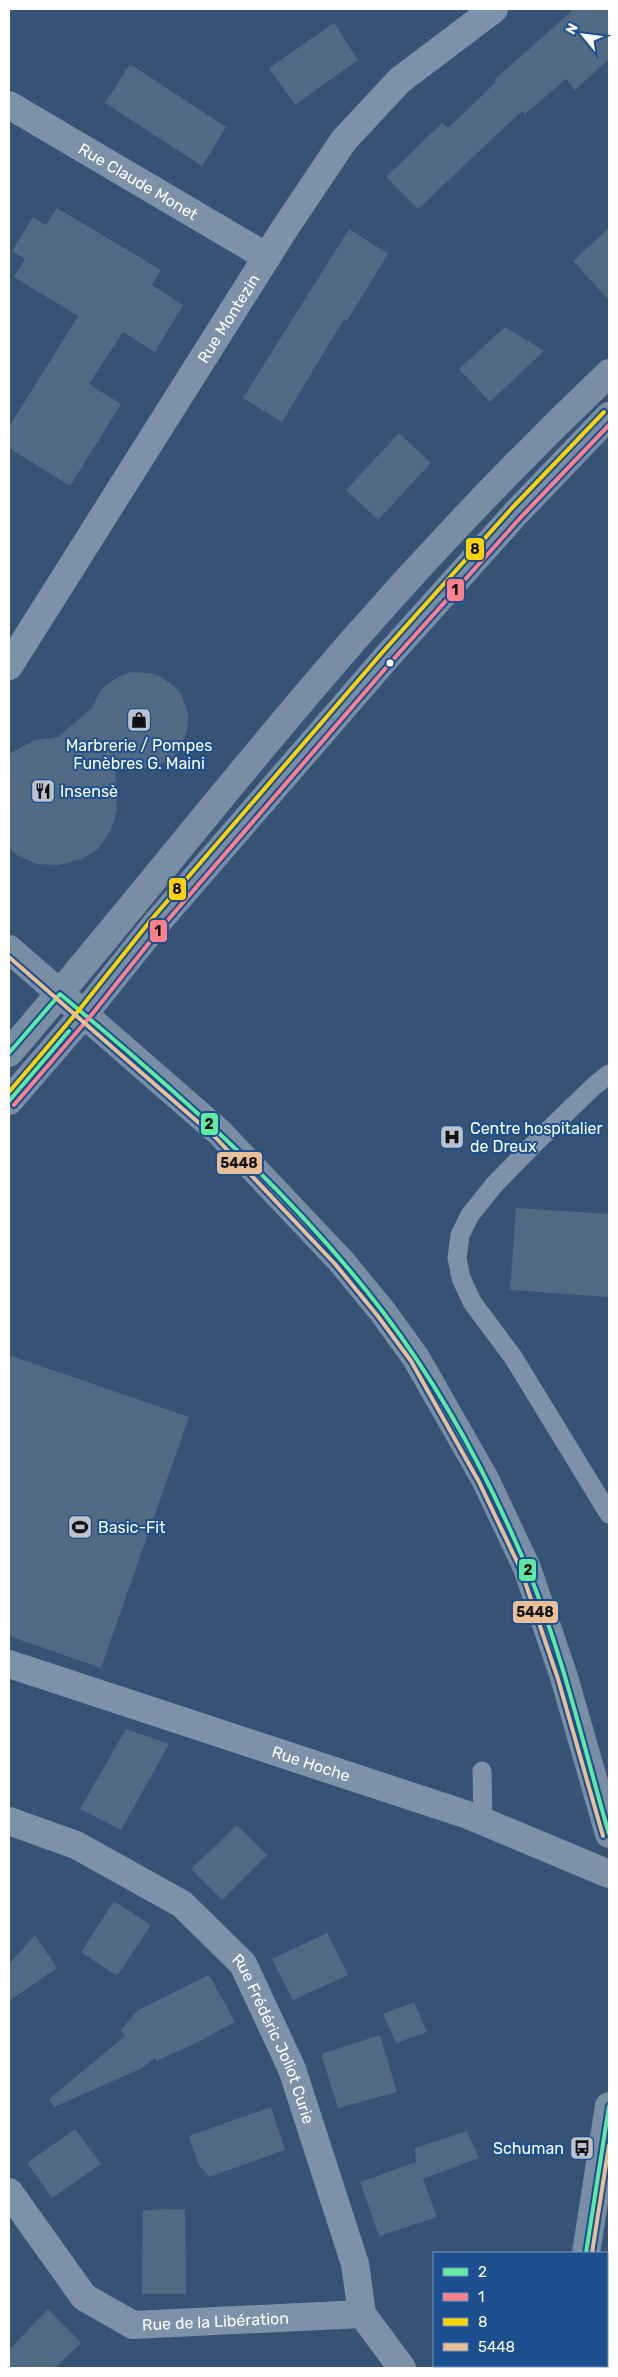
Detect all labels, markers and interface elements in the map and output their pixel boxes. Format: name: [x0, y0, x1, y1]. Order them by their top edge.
north arrow: [558, 10, 608, 60]
text: N: [562, 20, 582, 37]
street label: Rue Claude Monet: [75, 139, 201, 224]
street label: Rue Montezin: [193, 270, 263, 366]
line badge: 8: [465, 537, 485, 561]
text: 8: [470, 541, 480, 558]
line badge: 1: [446, 578, 465, 602]
text: 1: [452, 582, 459, 599]
unlabelled marker: [385, 658, 395, 668]
shop icon: Marbrerie / Pompes Funèbres G. Maini: [126, 707, 152, 733]
place label: Marbrerie / Pompes Funèbres G. Maini: [66, 736, 212, 773]
restaurant icon: Insensè: [30, 778, 56, 804]
place label: Insensè: [60, 782, 118, 801]
line badge: 8: [168, 877, 187, 901]
text: 8: [172, 881, 182, 898]
line badge: 1: [149, 919, 168, 943]
text: 1: [155, 923, 162, 940]
line badge: 2: [200, 1112, 219, 1136]
text: 2: [204, 1116, 214, 1133]
place label: Centre hospitalier de Dreux: [470, 1119, 603, 1156]
hospital icon: Centre hospitalier de Dreux: [439, 1124, 465, 1150]
line badge: 5448: [216, 1151, 263, 1175]
text: 5448: [220, 1155, 258, 1172]
sports icon: Basic-Fit: [67, 1514, 93, 1540]
place label: Basic-Fit: [98, 1518, 165, 1537]
line badge: 2: [518, 1558, 537, 1582]
text: 2: [523, 1562, 533, 1579]
line badge: 5448: [512, 1600, 559, 1624]
text: 5448: [516, 1604, 554, 1621]
street label: Rue Hoche: [270, 1742, 353, 1785]
street label: Rue Frédéric Joliot Curie: [228, 1950, 319, 2126]
bus stop icon: Schuman: [569, 2135, 595, 2161]
place label: Schuman: [493, 2139, 564, 2158]
legend: [433, 2252, 608, 2367]
text: 2: [478, 2263, 487, 2281]
text: 1: [478, 2288, 484, 2306]
street label: Rue de la Libération: [141, 2308, 289, 2334]
text: 8: [478, 2313, 488, 2331]
text: 5448: [478, 2338, 515, 2356]

